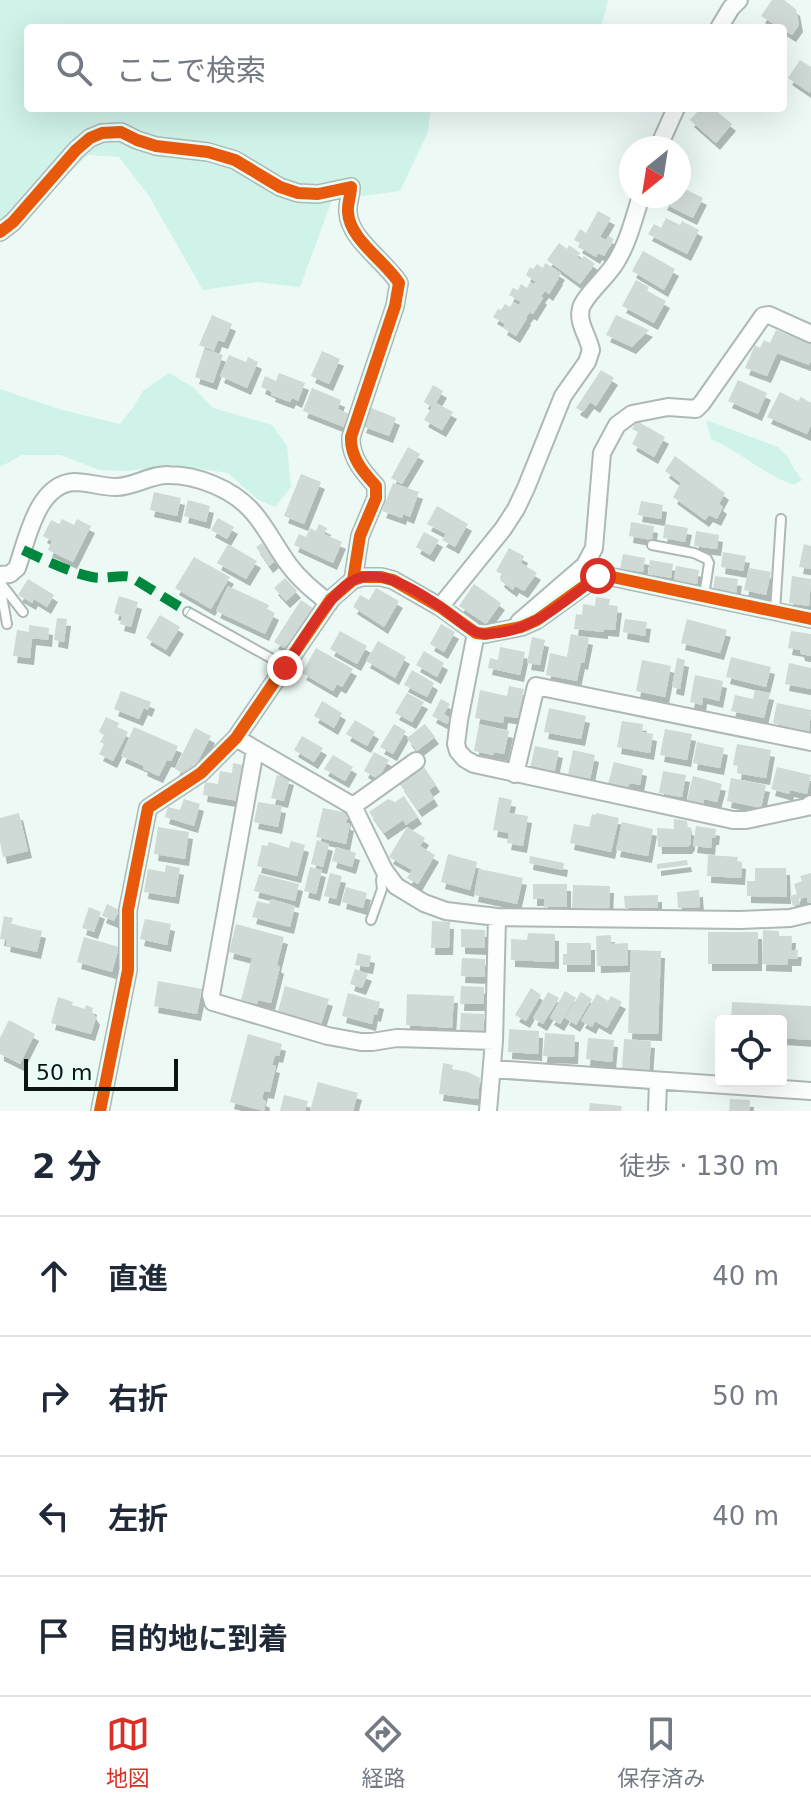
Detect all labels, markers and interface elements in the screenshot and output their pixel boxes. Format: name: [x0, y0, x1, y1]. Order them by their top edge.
search box: [24, 24, 787, 112]
icon: search: [52, 46, 96, 90]
text: ここで検索: [116, 53, 266, 88]
north arrow: [619, 136, 691, 208]
route start: [580, 558, 616, 594]
route end: [267, 650, 303, 686]
map controls: [715, 1015, 787, 1087]
button: locate: [715, 1015, 787, 1087]
scale bar: [24, 1055, 178, 1091]
text: 50 m: [36, 1060, 92, 1085]
text: 2 分: [32, 1146, 102, 1186]
text: 徒歩 · 130 m: [619, 1151, 779, 1181]
icon: ahead: [32, 1254, 76, 1298]
text: 直進: [108, 1261, 168, 1296]
text: 40 m: [712, 1261, 779, 1291]
icon: right: [32, 1374, 76, 1418]
text: 右折: [108, 1381, 168, 1416]
text: 50 m: [712, 1381, 779, 1411]
icon: left: [32, 1494, 76, 1538]
text: 左折: [108, 1501, 168, 1536]
text: 40 m: [712, 1501, 779, 1531]
icon: arrive: [32, 1614, 76, 1658]
text: 目的地に到着: [108, 1621, 288, 1656]
tab: 地図: [106, 1712, 150, 1792]
tab: 経路: [361, 1712, 405, 1792]
tab: 保存済み: [617, 1712, 705, 1792]

